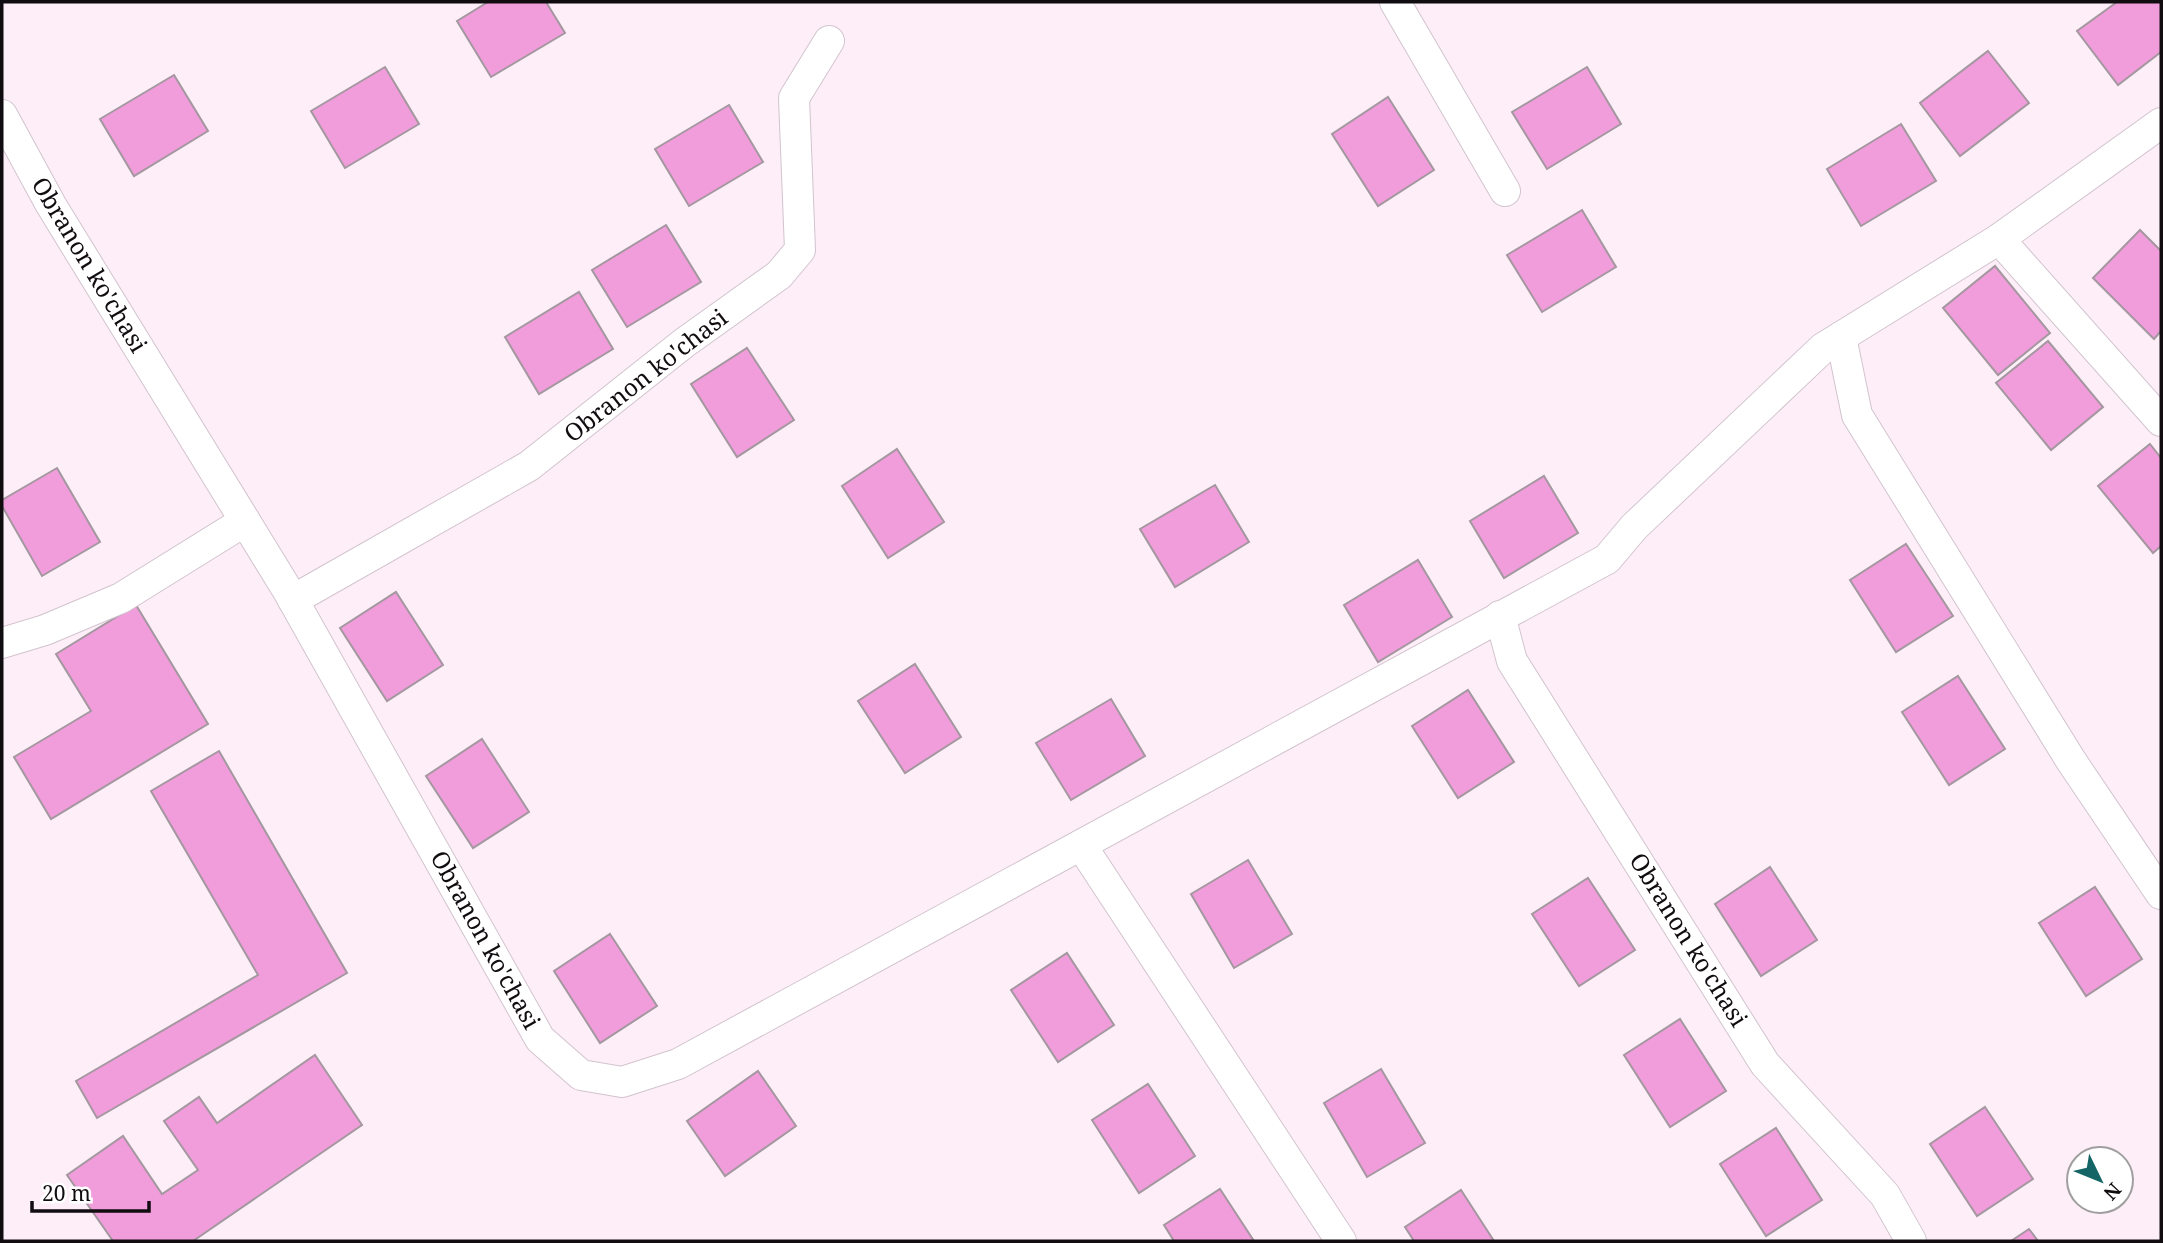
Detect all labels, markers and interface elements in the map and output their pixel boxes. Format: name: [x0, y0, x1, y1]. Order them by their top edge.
street label: Obranon ko'chasi: [25, 170, 156, 358]
street label: Obranon ko'chasi: [556, 300, 734, 449]
street label: Obranon ko'chasi: [424, 844, 549, 1035]
street label: Obranon ko'chasi: [1622, 846, 1756, 1033]
north arrow: [2065, 1145, 2135, 1215]
scale bar: [32, 1170, 149, 1214]
text: N: [2098, 1177, 2127, 1206]
text: 20 m: [42, 1179, 91, 1207]

